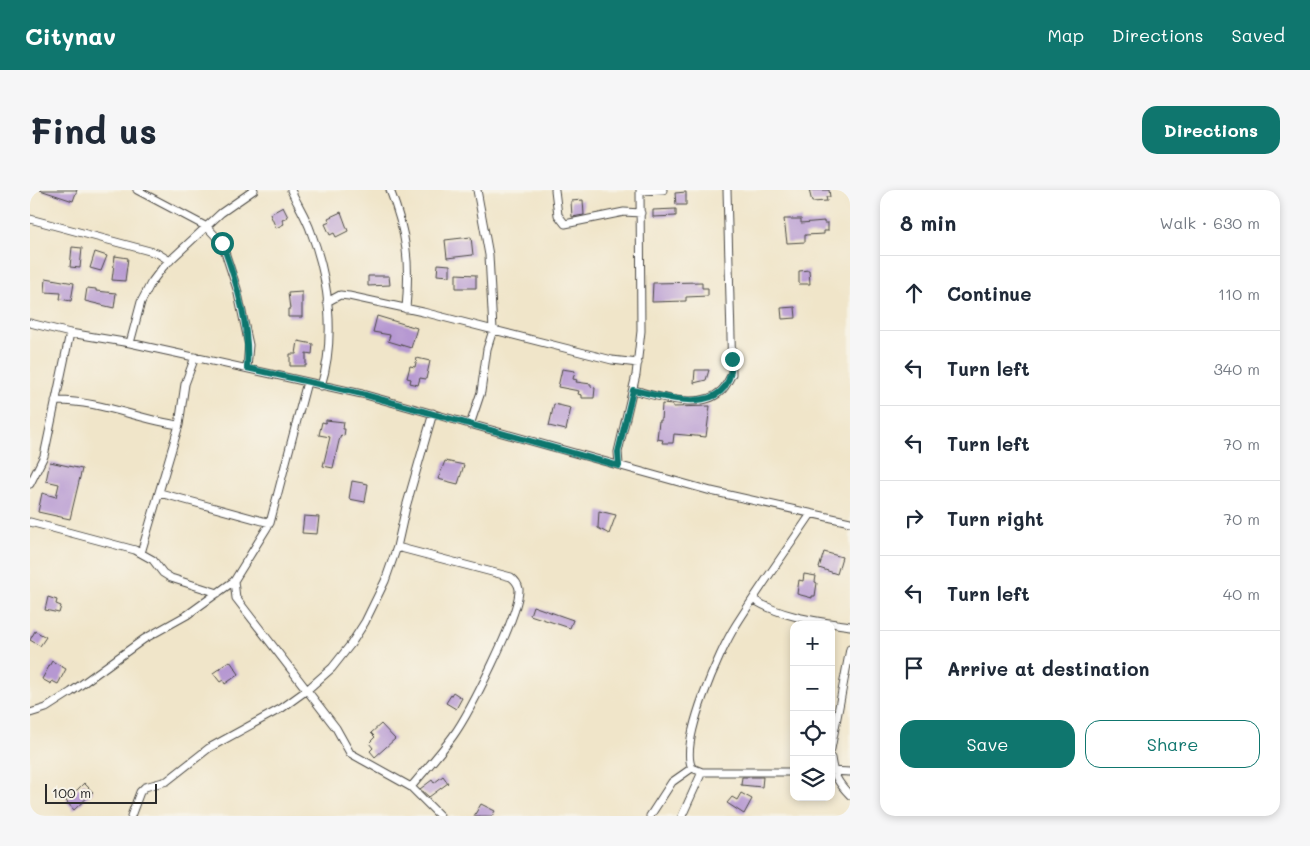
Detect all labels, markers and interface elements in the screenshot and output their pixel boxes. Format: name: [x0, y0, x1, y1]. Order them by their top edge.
text: Citynav: [25, 20, 116, 51]
text: Map: [1047, 23, 1084, 47]
text: Directions: [1112, 23, 1204, 47]
text: Saved: [1232, 23, 1285, 47]
button: Directions: [1142, 106, 1280, 154]
text: Find us: [30, 107, 157, 153]
text: 8 min: [900, 209, 956, 236]
text: Walk · 630 m: [1159, 212, 1260, 233]
route start: [211, 232, 234, 255]
icon: ahead: [900, 279, 928, 307]
text: Continue: [947, 281, 1032, 306]
text: 110 m: [1218, 283, 1260, 304]
route end: [721, 348, 744, 371]
icon: left: [900, 354, 928, 382]
text: Turn left: [947, 356, 1030, 381]
text: 340 m: [1213, 358, 1260, 379]
icon: left: [900, 429, 928, 457]
text: Turn left: [947, 431, 1030, 456]
text: 70 m: [1223, 433, 1260, 454]
icon: right: [900, 504, 928, 532]
text: Turn right: [947, 506, 1044, 531]
text: 70 m: [1223, 508, 1260, 529]
icon: left: [900, 579, 928, 607]
text: Turn left: [947, 581, 1030, 606]
text: 40 m: [1223, 583, 1260, 604]
map controls: [790, 621, 835, 801]
button: +: [790, 621, 835, 666]
icon: arrive: [900, 654, 928, 682]
text: Arrive at destination: [947, 656, 1150, 681]
button: −: [790, 666, 835, 711]
button: locate: [790, 711, 835, 756]
button: Save: [900, 720, 1075, 768]
button: Share: [1085, 720, 1260, 768]
button: layers: [790, 756, 835, 801]
scale bar: [45, 781, 158, 804]
text: 100 m: [52, 783, 91, 802]

